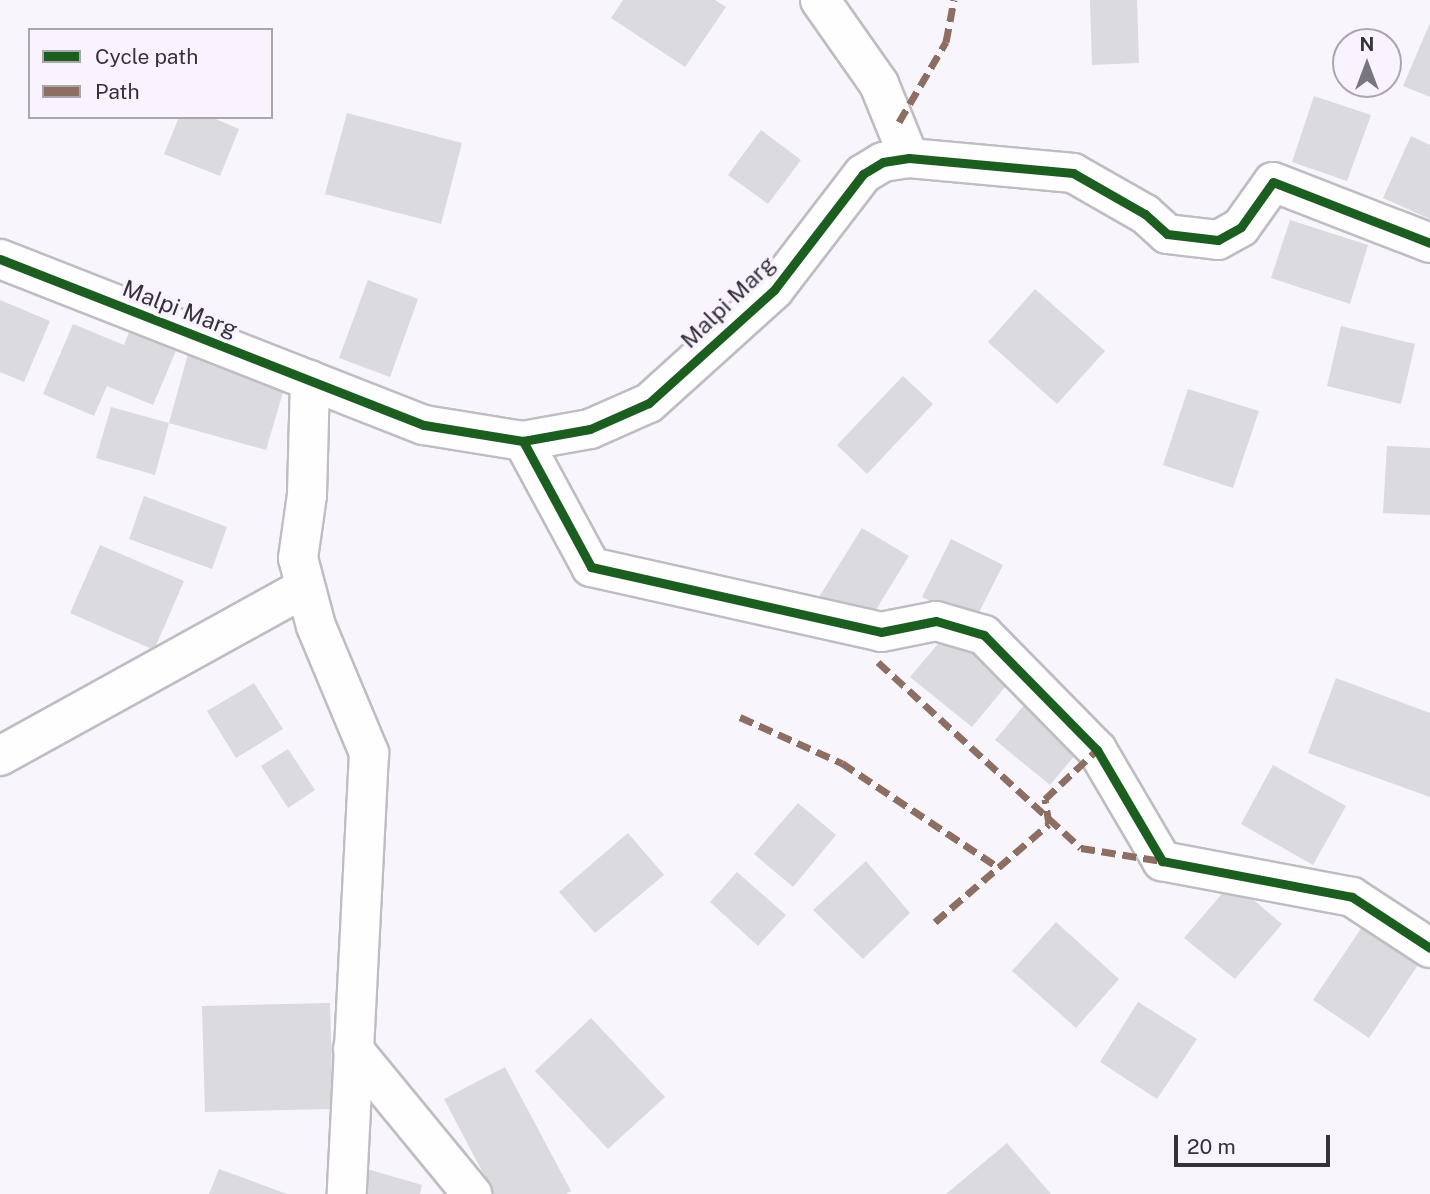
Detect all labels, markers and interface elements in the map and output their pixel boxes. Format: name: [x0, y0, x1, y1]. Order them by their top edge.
legend: [28, 28, 273, 119]
north arrow: [1332, 28, 1402, 98]
text: N: [1360, 33, 1374, 55]
text: Cycle path: [95, 44, 198, 69]
text: Path: [95, 79, 140, 104]
street label: Malpi Marg: [675, 250, 781, 354]
street label: Malpi Marg: [119, 274, 241, 344]
scale bar: [1178, 1120, 1334, 1164]
text: 20 m: [1187, 1134, 1236, 1159]

